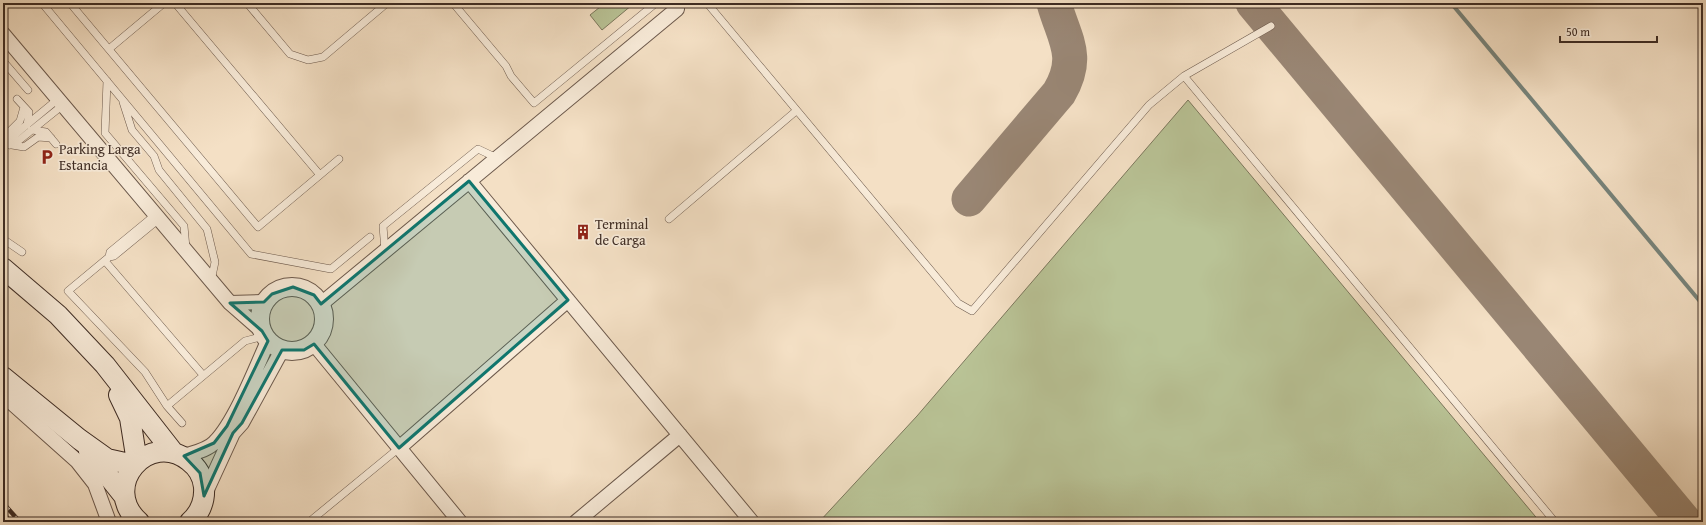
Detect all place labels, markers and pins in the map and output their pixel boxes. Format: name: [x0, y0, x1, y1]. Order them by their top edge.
place label: Parking Larga Estancia: [59, 139, 141, 175]
parking icon: Parking Larga Estancia: [38, 148, 56, 166]
place label: Terminal de Carga: [595, 214, 648, 250]
building icon: Terminal de Carga: [574, 223, 592, 241]

